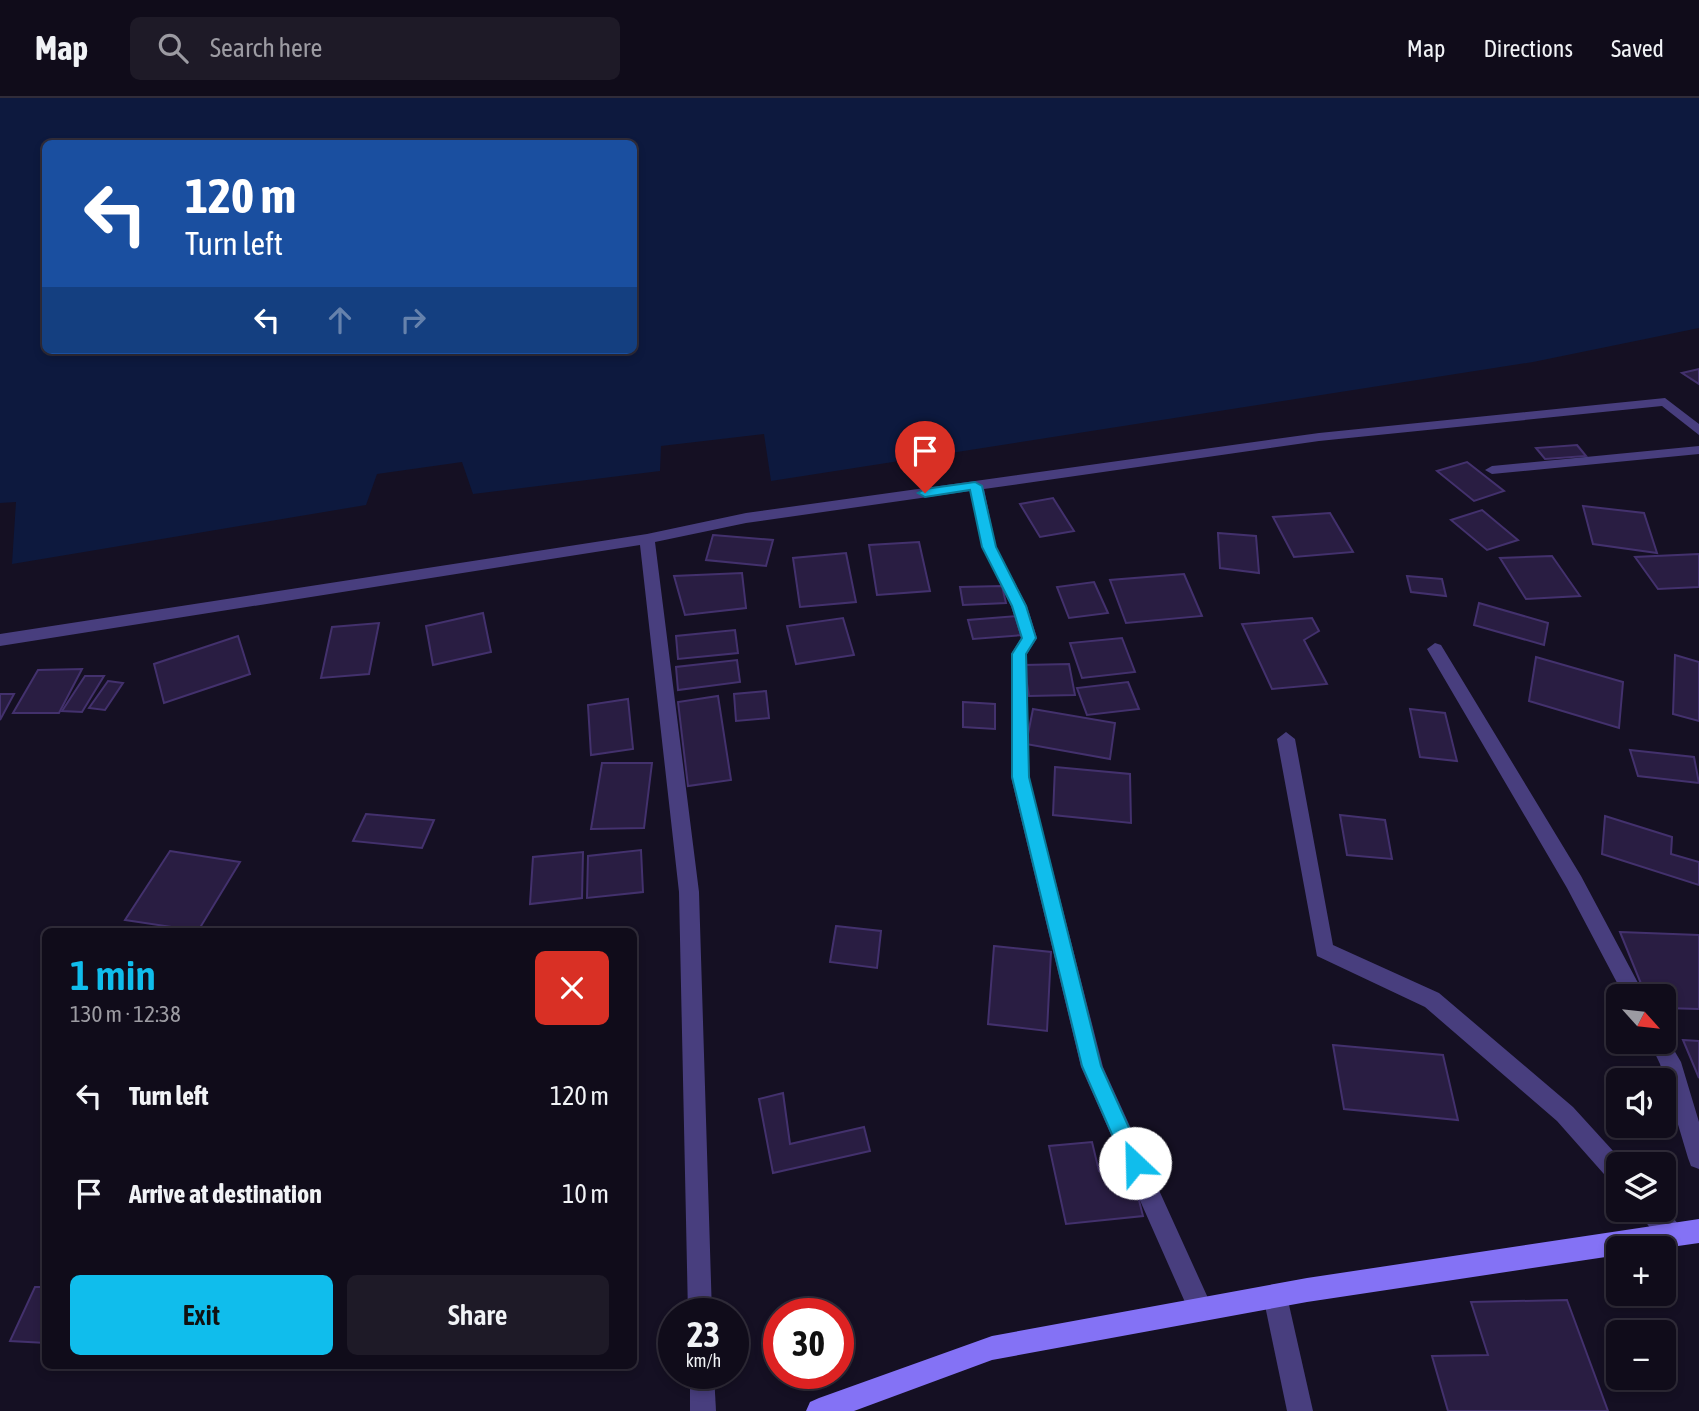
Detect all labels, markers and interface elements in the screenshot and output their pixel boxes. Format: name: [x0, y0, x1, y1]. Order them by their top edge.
search box: [130, 17, 620, 80]
text: Map: [35, 29, 88, 67]
icon: search: [154, 29, 192, 67]
text: Search here: [210, 33, 322, 63]
text: Map: [1407, 35, 1445, 62]
text: Directions: [1483, 35, 1573, 62]
text: Saved: [1611, 35, 1664, 62]
text: 120 m: [185, 167, 296, 223]
icon: left: [70, 168, 161, 259]
text: Turn left: [185, 225, 283, 262]
icon: left: [248, 301, 286, 339]
icon: ahead: [321, 301, 359, 339]
icon: right: [394, 301, 432, 339]
pin: [895, 421, 955, 493]
icon: arrive: [906, 432, 944, 470]
text: 1 min: [70, 951, 156, 999]
button: close: [535, 951, 609, 1025]
north arrow: [1606, 984, 1676, 1054]
map controls: [1606, 984, 1676, 1390]
text: 130 m · 12:38: [70, 1001, 181, 1027]
button: sound: [1606, 1068, 1676, 1138]
icon: left: [70, 1077, 108, 1115]
text: Turn left: [129, 1081, 209, 1111]
text: 120 m: [550, 1081, 609, 1111]
position arrow: [1098, 1126, 1172, 1200]
button: layers: [1606, 1152, 1676, 1222]
icon: arrive: [70, 1175, 108, 1213]
text: Arrive at destination: [129, 1179, 322, 1209]
text: 10 m: [562, 1179, 609, 1209]
button: +: [1606, 1236, 1676, 1306]
button: Exit: [70, 1275, 333, 1355]
button: Share: [347, 1275, 609, 1355]
speed limit sign: 30: [763, 1298, 854, 1389]
text: 23: [687, 1314, 720, 1354]
button: −: [1606, 1320, 1676, 1390]
text: km/h: [686, 1350, 721, 1371]

